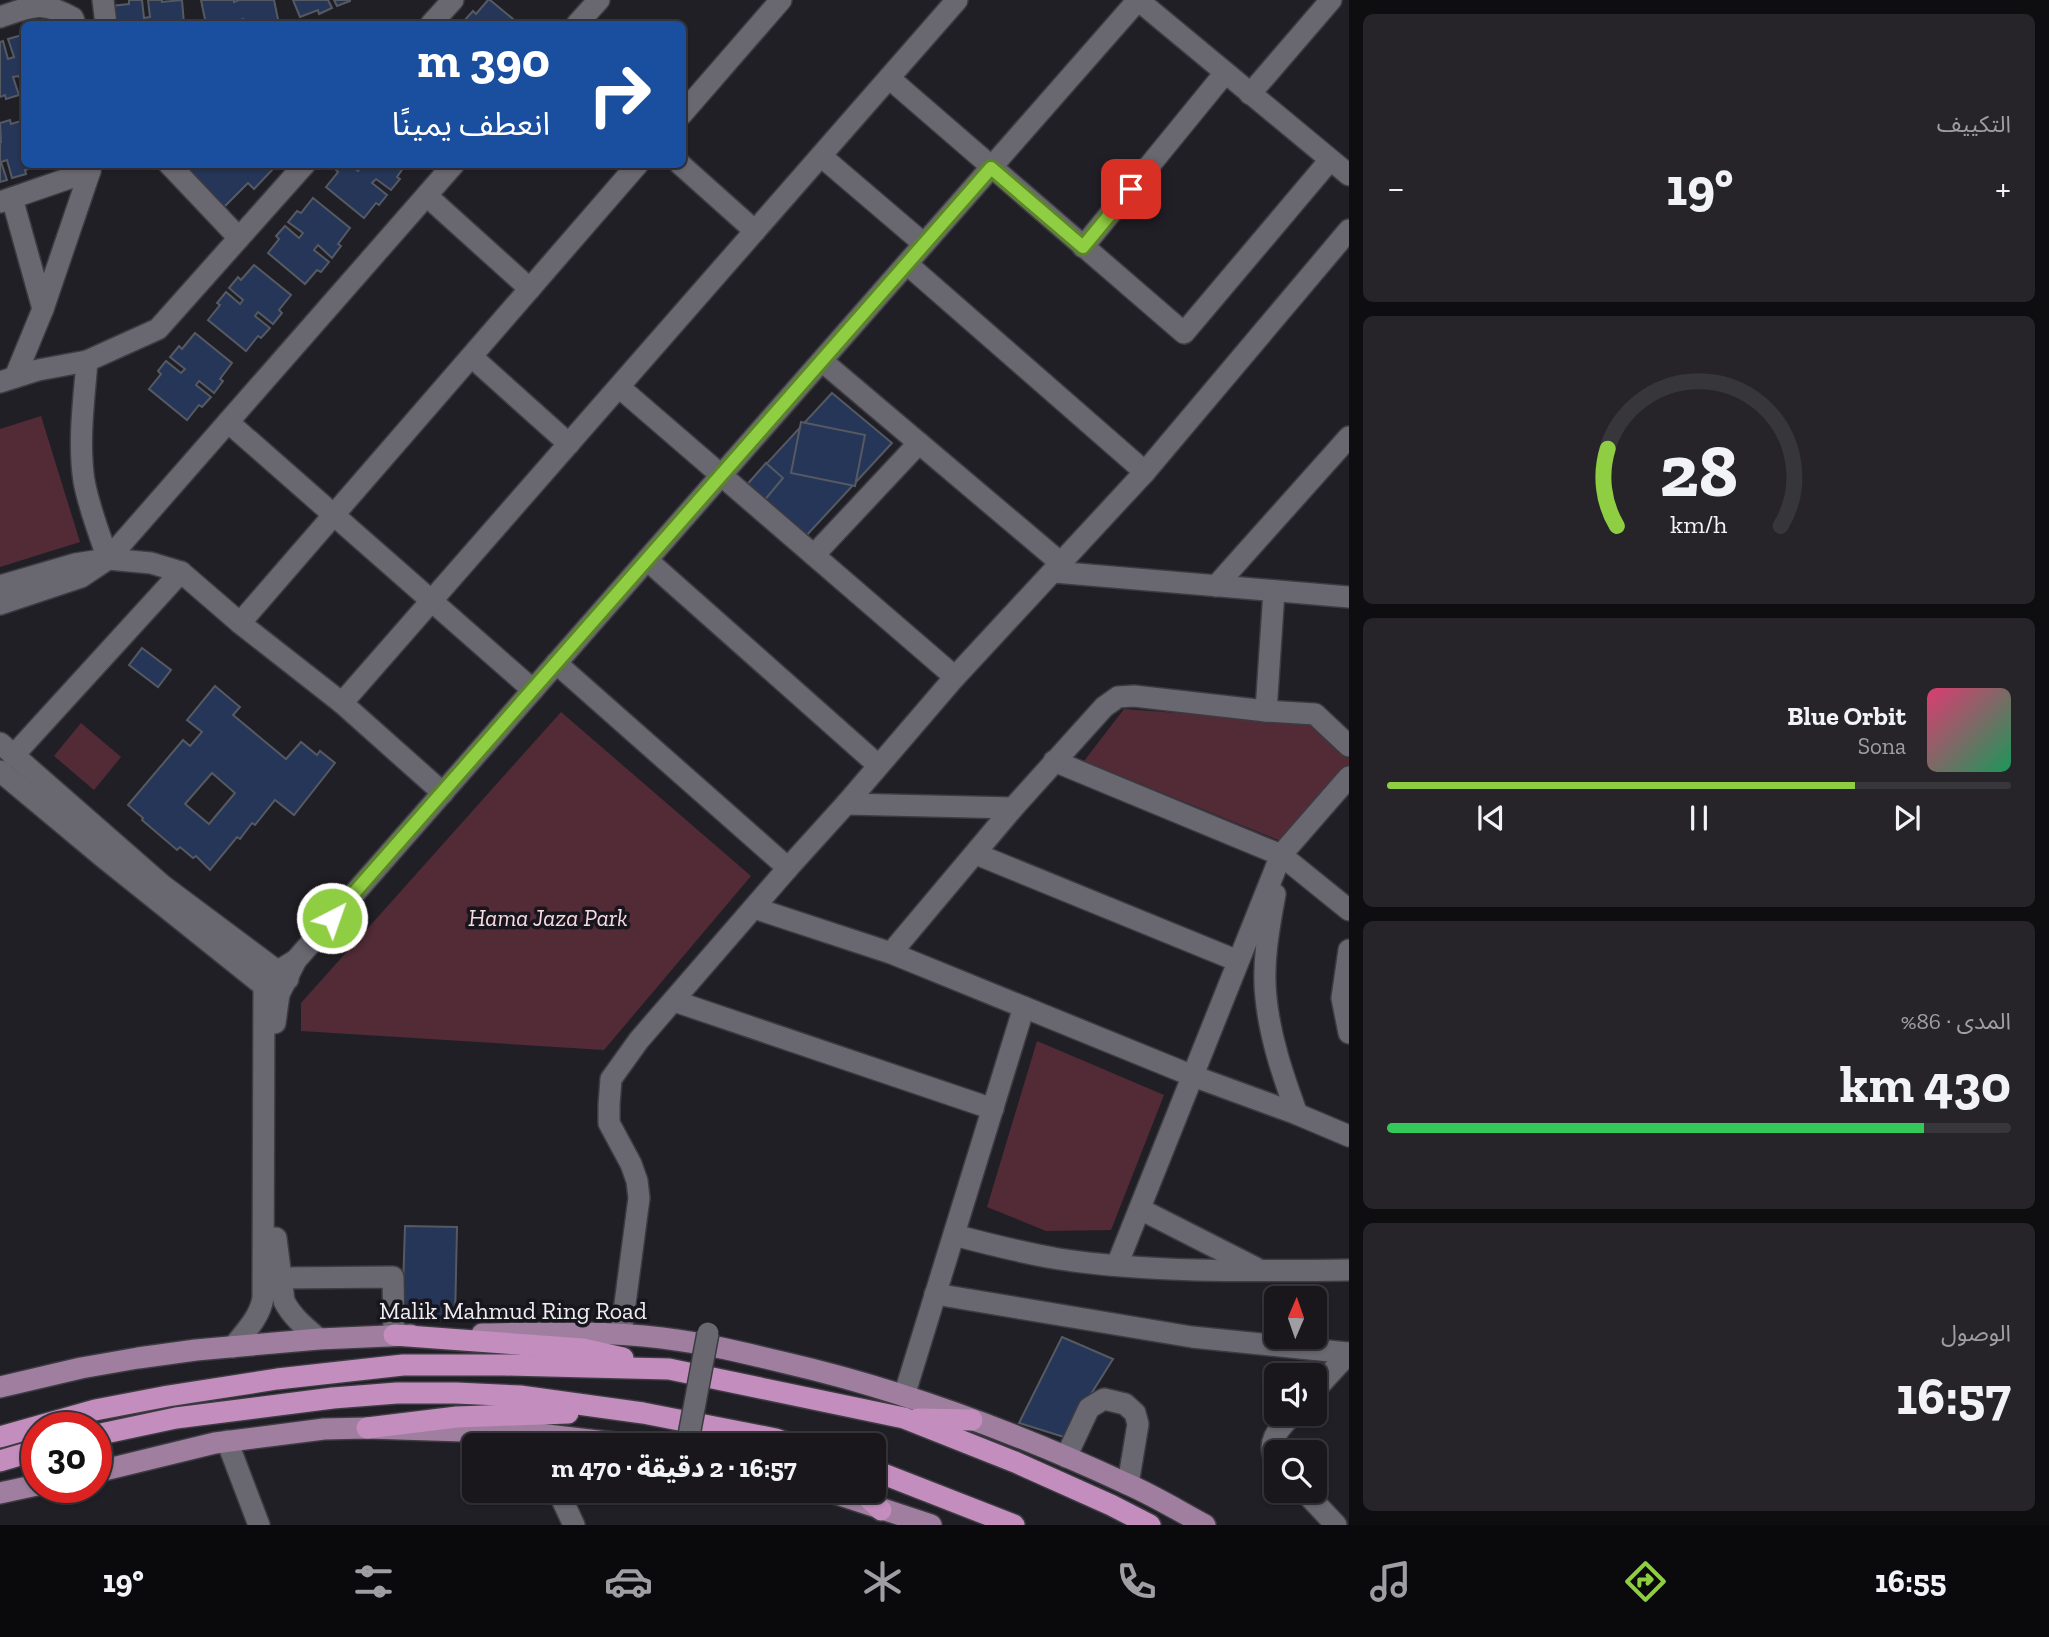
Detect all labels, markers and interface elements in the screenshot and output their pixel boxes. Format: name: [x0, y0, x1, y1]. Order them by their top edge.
text: 390 m: [417, 31, 550, 90]
icon: right: [574, 49, 665, 140]
text: انعطف يمينًا: [392, 105, 550, 143]
text: التكييف: [1937, 110, 2011, 138]
text: 19°: [1666, 156, 1733, 218]
pin: [1101, 159, 1161, 219]
text: −: [1387, 165, 1405, 211]
text: +: [1995, 165, 2011, 211]
icon: arrive: [1112, 170, 1150, 208]
text: 28: [1660, 428, 1738, 516]
text: km/h: [1670, 509, 1728, 539]
text: Blue Orbit: [1787, 700, 1906, 732]
text: Sona: [1858, 732, 1906, 760]
icon: previous: [1472, 799, 1510, 837]
icon: pause: [1680, 799, 1718, 837]
icon: next: [1888, 799, 1926, 837]
position arrow: [295, 881, 369, 955]
park label: Hama Jaza Park: [468, 903, 628, 932]
text: المدى · 86%: [1901, 1007, 2011, 1035]
text: 430 km: [1840, 1053, 2011, 1115]
north arrow: [1264, 1286, 1326, 1349]
map controls: [1264, 1286, 1327, 1503]
street label: Malik Mahmud Ring Road: [379, 1296, 647, 1325]
text: الوصول: [1941, 1319, 2011, 1347]
button: sound: [1264, 1363, 1327, 1426]
text: 16:57: [1896, 1365, 2011, 1427]
speed limit sign: 30: [21, 1412, 112, 1503]
button: search: [1264, 1440, 1327, 1503]
text: 16:57 · 2 دقيقة · 470 m: [551, 1452, 797, 1484]
icon: filters: [349, 1557, 398, 1606]
icon: car: [604, 1557, 653, 1606]
icon: climate: [858, 1557, 907, 1606]
icon: phone: [1112, 1557, 1161, 1606]
icon: music: [1366, 1557, 1415, 1606]
icon: directions: [1621, 1557, 1670, 1606]
text: 19°: [103, 1562, 144, 1600]
text: 16:55: [1875, 1562, 1946, 1600]

